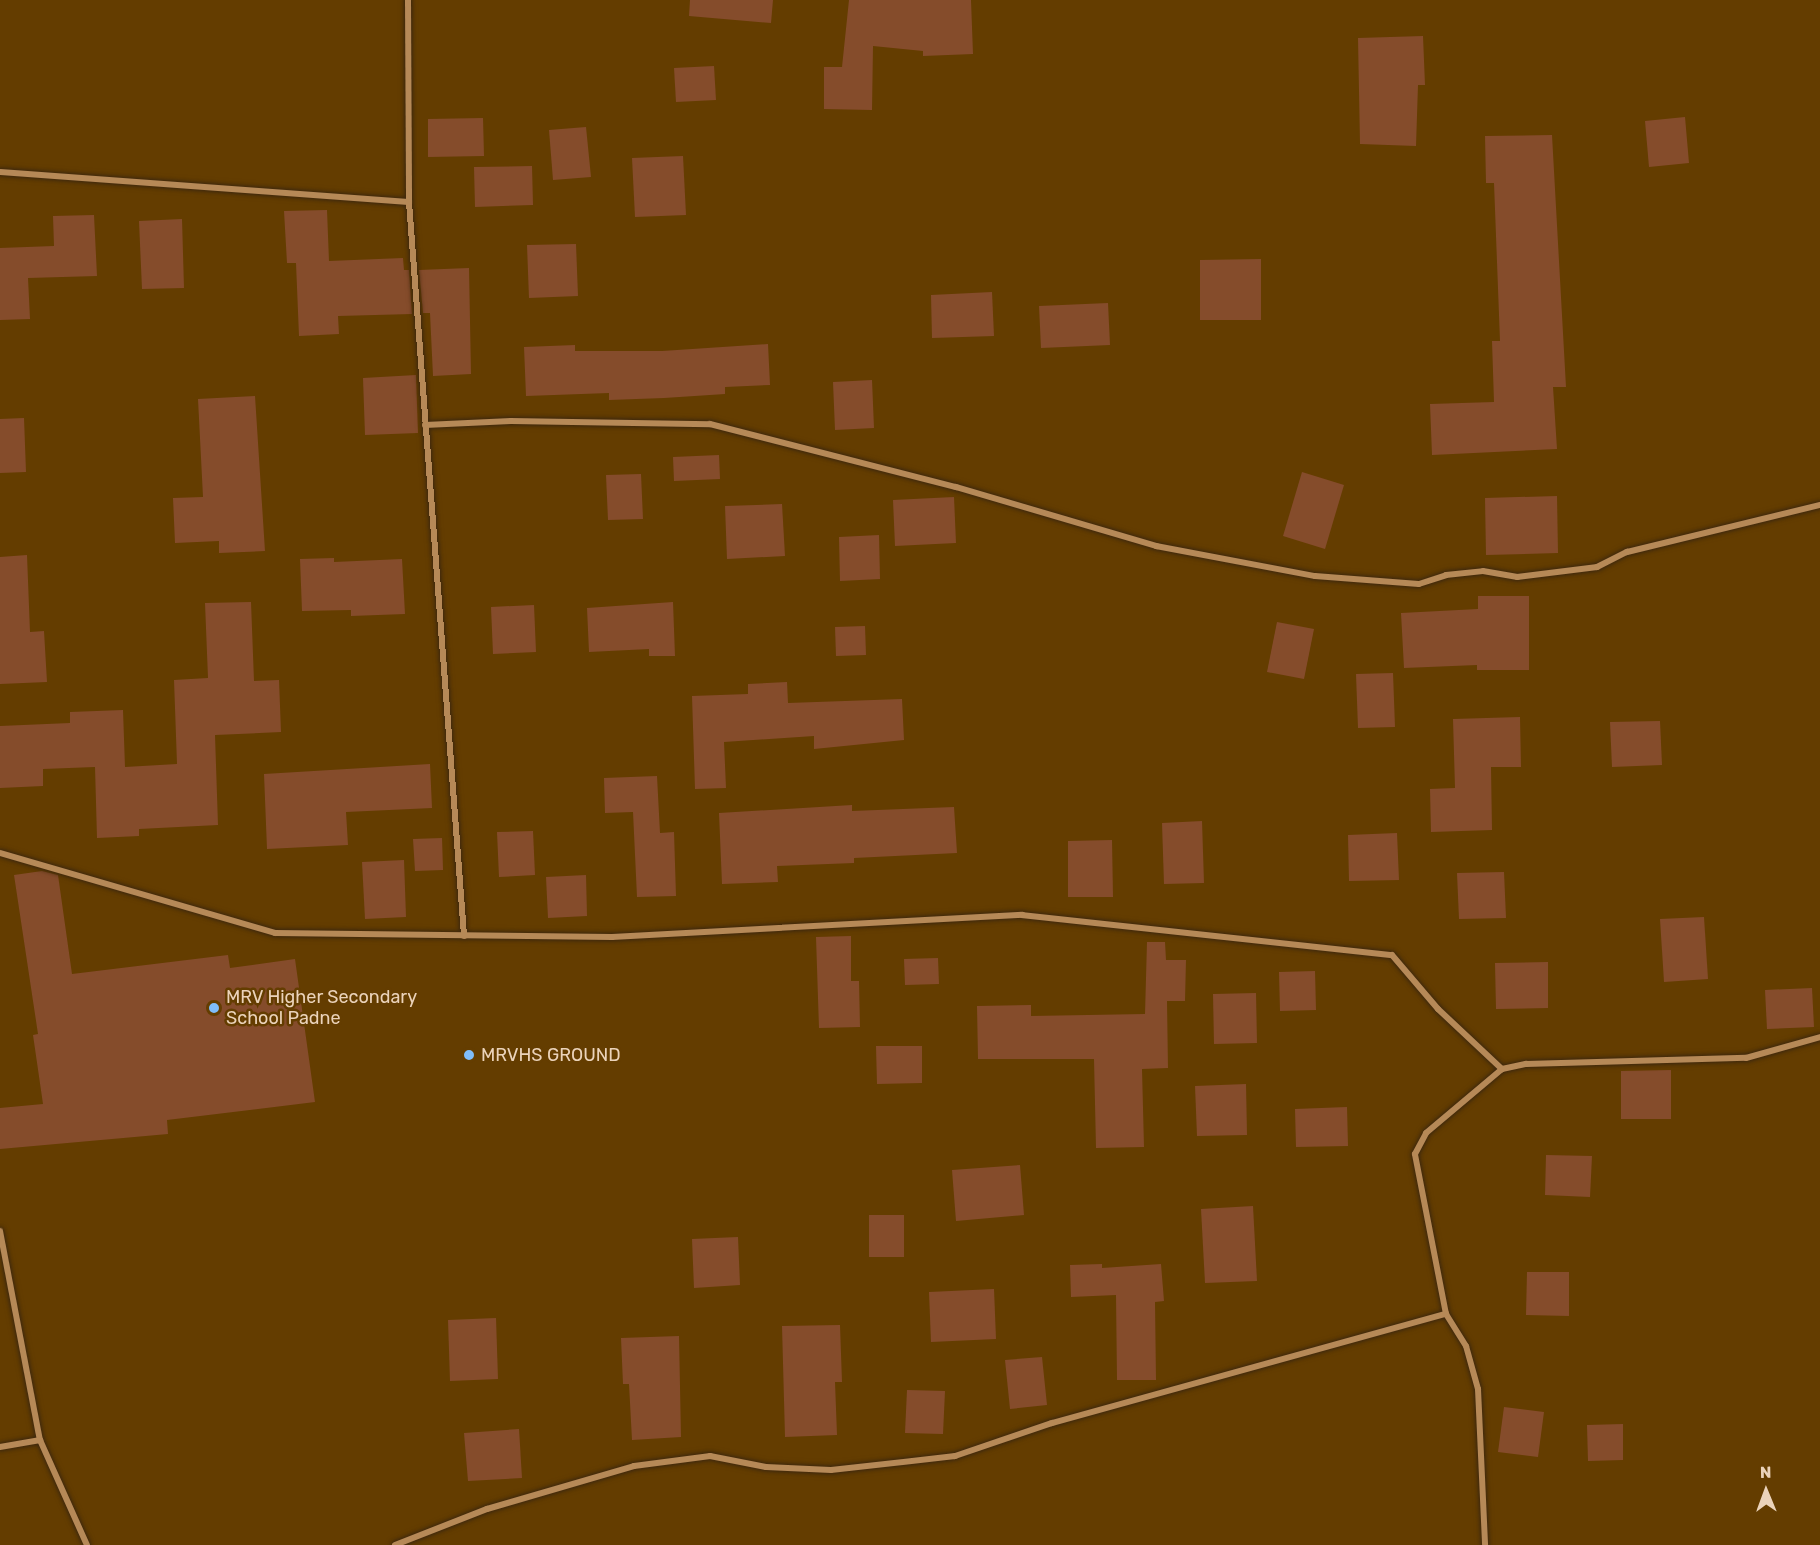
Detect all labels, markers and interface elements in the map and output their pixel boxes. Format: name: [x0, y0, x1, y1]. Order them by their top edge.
place label: MRV Higher Secondary School Padne: [226, 987, 418, 1030]
marker: MRV Higher Secondary School Padne: [207, 1001, 221, 1015]
place label: MRVHS GROUND: [481, 1044, 621, 1066]
marker: MRVHS GROUND: [462, 1048, 476, 1062]
north arrow: [1736, 1461, 1796, 1521]
text: N: [1760, 1463, 1772, 1482]

